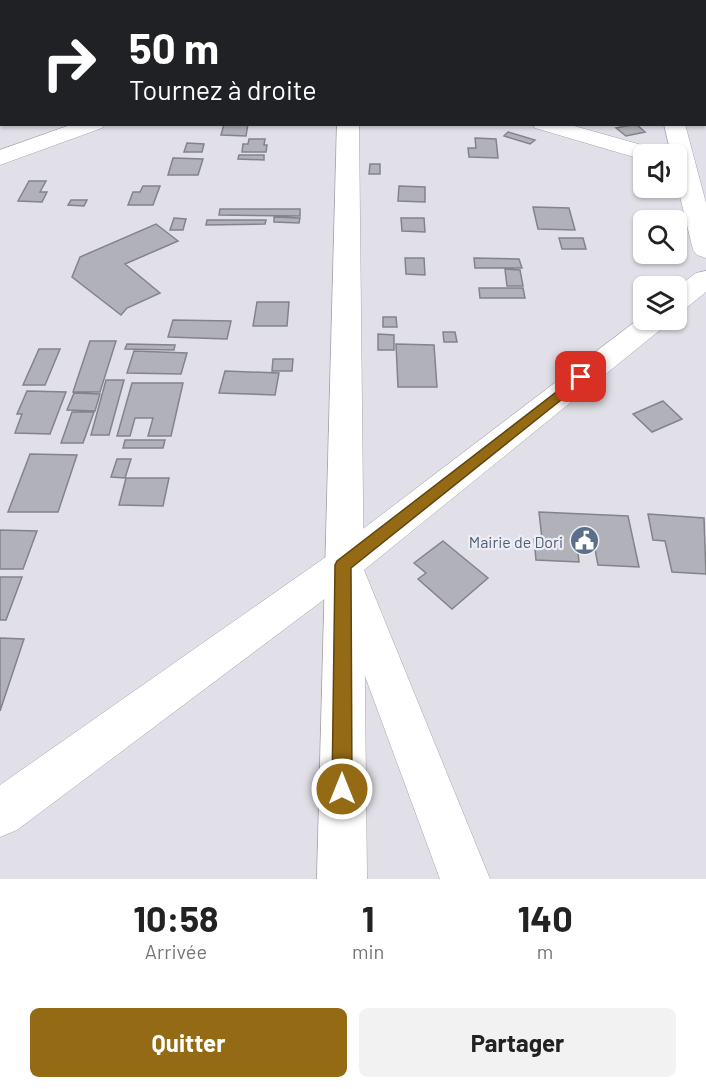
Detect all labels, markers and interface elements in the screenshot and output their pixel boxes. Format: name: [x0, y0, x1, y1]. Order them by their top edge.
text: 50 m: [129, 22, 219, 72]
icon: right: [30, 24, 108, 102]
text: Tournez à droite: [129, 73, 317, 105]
map controls: [633, 144, 687, 330]
button: sound: [633, 144, 687, 198]
button: search: [633, 210, 687, 264]
button: layers: [633, 276, 687, 330]
pin: [555, 351, 606, 402]
icon: arrive: [564, 360, 597, 393]
public building icon: Mairie de Dori: [568, 525, 600, 557]
place label: Mairie de Dori: [469, 532, 563, 551]
position arrow: [310, 757, 374, 821]
text: 10:58: [133, 896, 219, 939]
text: 1: [362, 896, 374, 939]
text: 140: [518, 896, 573, 939]
text: Arrivée: [145, 939, 207, 963]
text: min: [352, 939, 384, 963]
text: m: [537, 939, 553, 963]
button: Quitter: [30, 1008, 347, 1077]
button: Partager: [359, 1008, 676, 1077]

